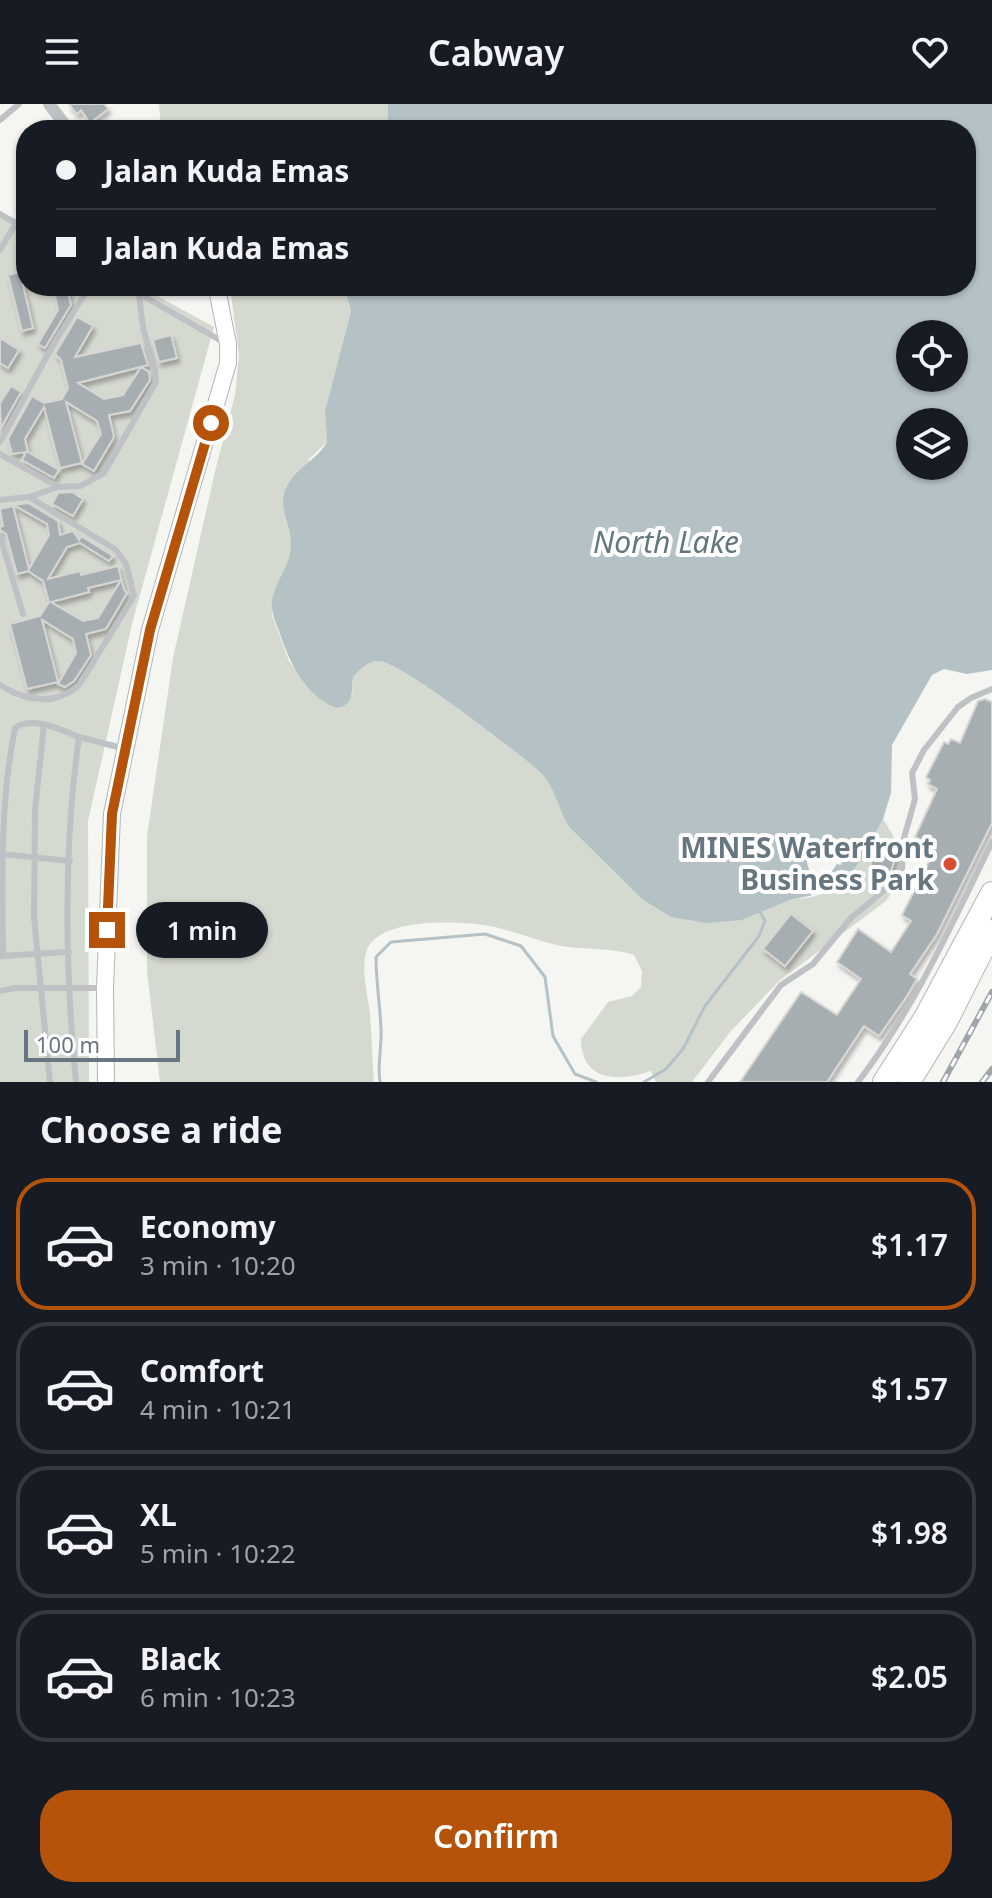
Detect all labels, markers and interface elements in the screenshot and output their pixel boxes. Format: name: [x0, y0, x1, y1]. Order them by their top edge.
text: Cabway: [428, 28, 564, 77]
icon: menu: [40, 30, 84, 74]
icon: heart: [908, 30, 952, 74]
text: Jalan Kuda Emas: [104, 150, 349, 191]
text: Jalan Kuda Emas: [104, 227, 349, 268]
map controls: [896, 320, 968, 480]
button: locate: [896, 320, 968, 392]
route start: [193, 405, 229, 441]
button: layers: [896, 408, 968, 480]
water label: North Lake: [593, 521, 739, 562]
place label: MINES Waterfront Business Park: [680, 828, 935, 898]
marker: MINES Waterfront Business Park: [941, 855, 959, 873]
callout: 1 min: [135, 902, 267, 958]
route end: [89, 912, 125, 948]
text: 1 min: [167, 912, 237, 948]
scale bar: [24, 1026, 180, 1062]
text: 100 m: [36, 1029, 100, 1059]
text: Choose a ride: [40, 1105, 282, 1154]
text: Economy: [140, 1206, 276, 1247]
icon: car: [44, 1208, 116, 1280]
text: $1.17: [871, 1224, 948, 1265]
text: 3 min · 10:20: [140, 1247, 296, 1283]
text: Comfort: [140, 1350, 264, 1391]
icon: car: [44, 1352, 116, 1424]
text: $1.57: [871, 1368, 948, 1409]
text: 4 min · 10:21: [140, 1391, 296, 1427]
text: XL: [140, 1494, 177, 1535]
icon: car: [44, 1496, 116, 1568]
text: $1.98: [871, 1512, 948, 1553]
text: 5 min · 10:22: [140, 1535, 296, 1571]
text: Black: [140, 1638, 221, 1679]
icon: car: [44, 1640, 116, 1712]
text: $2.05: [871, 1656, 948, 1697]
text: 6 min · 10:23: [140, 1679, 296, 1715]
button: Confirm: [40, 1790, 952, 1882]

